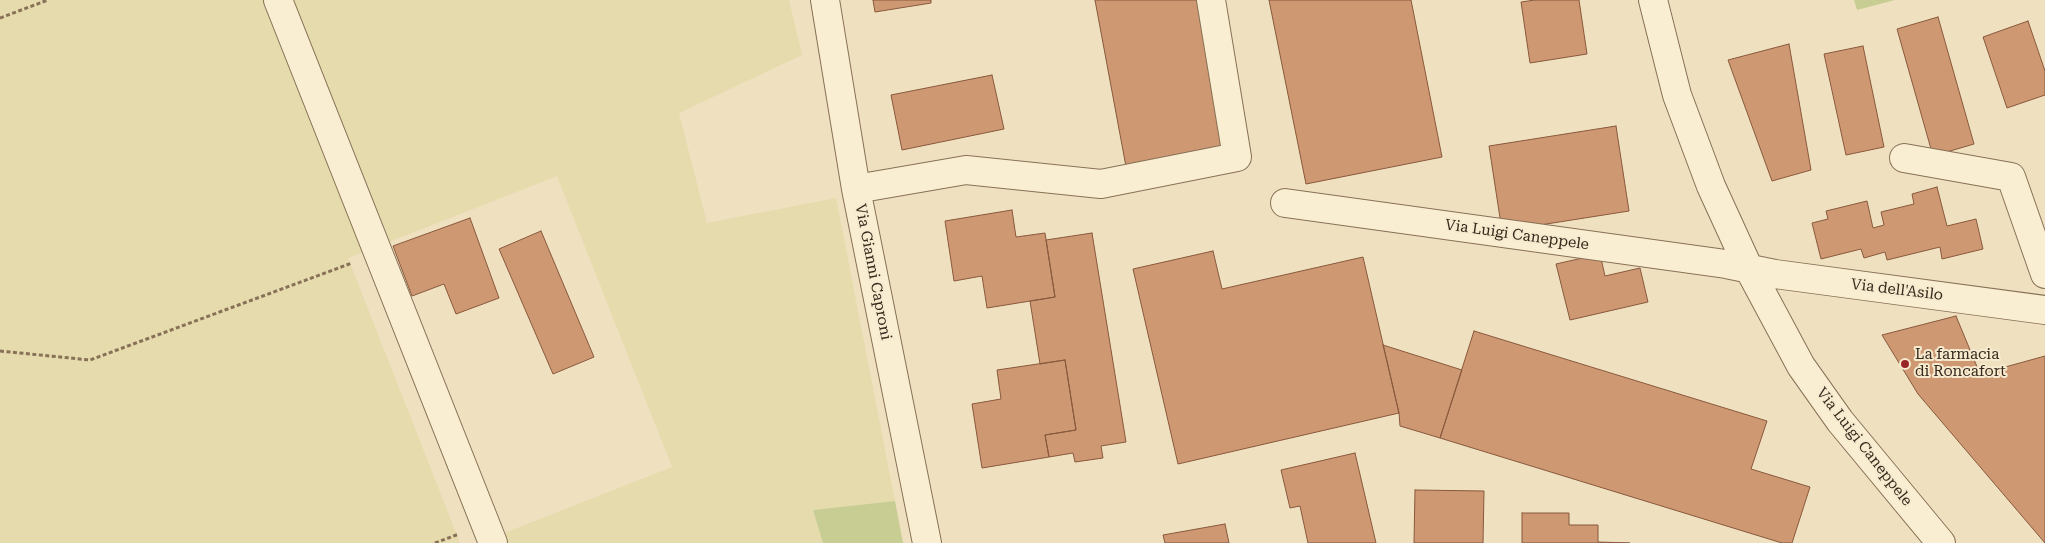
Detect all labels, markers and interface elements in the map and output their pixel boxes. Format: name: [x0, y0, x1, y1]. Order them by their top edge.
street label: Via Gianni Caproni: [851, 203, 895, 341]
street label: Via Luigi Caneppele: [1444, 216, 1590, 254]
street label: Via dell'Asilo: [1850, 275, 1944, 305]
place label: La farmacia di Roncafort: [1915, 346, 2006, 381]
marker: La farmacia di Roncafort: [1899, 358, 1911, 370]
street label: Via Luigi Caneppele: [1812, 384, 1916, 510]

